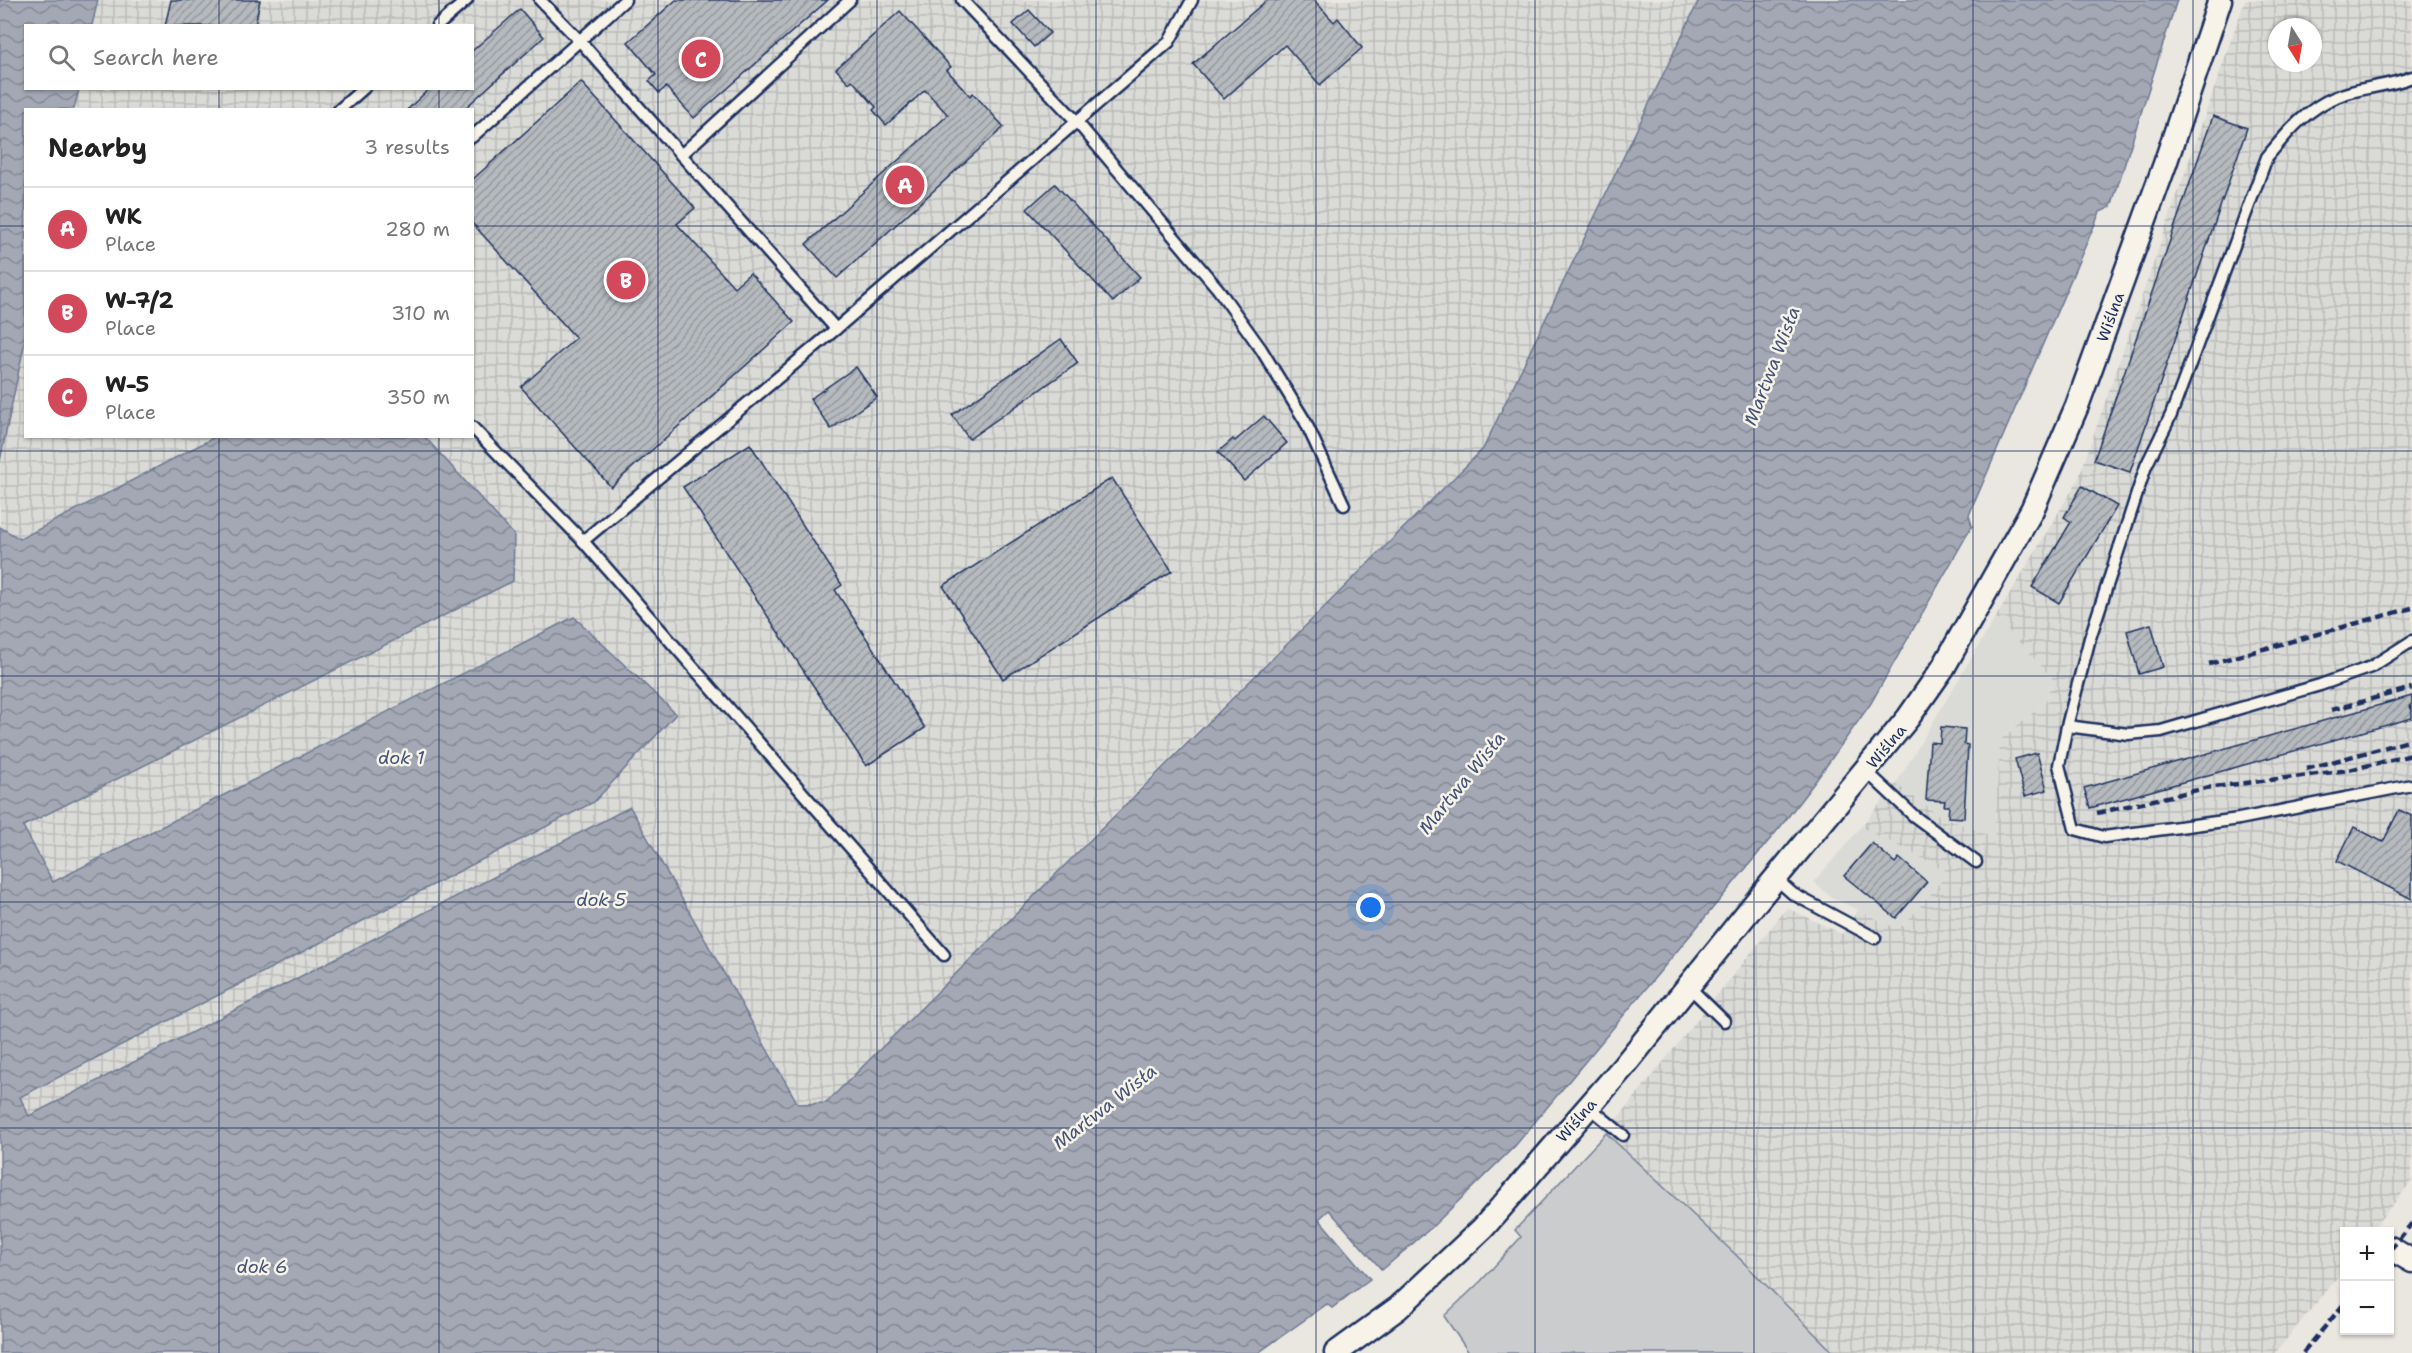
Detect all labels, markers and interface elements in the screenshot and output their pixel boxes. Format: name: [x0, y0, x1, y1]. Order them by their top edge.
north arrow: [2268, 18, 2322, 72]
search box: [24, 24, 474, 90]
pin: C: [682, 36, 720, 82]
icon: search: [45, 41, 78, 74]
text: Search here: [93, 43, 219, 72]
text: Nearby: [48, 130, 147, 165]
text: 3 results: [364, 134, 450, 160]
pin: A: [886, 162, 924, 207]
text: WK: [105, 202, 142, 231]
text: A: [60, 216, 75, 242]
text: 280 m: [385, 216, 450, 242]
text: Place: [105, 231, 156, 257]
pin: B: [606, 258, 646, 302]
text: W-7/2: [105, 286, 174, 315]
street label: Wiślna: [2092, 289, 2129, 345]
text: B: [61, 300, 74, 326]
text: 310 m: [391, 300, 450, 326]
water label: Martwa Wisła: [1738, 303, 1806, 429]
text: Place: [105, 315, 156, 341]
text: W-5: [105, 370, 149, 399]
text: C: [61, 384, 74, 410]
text: 350 m: [386, 384, 450, 410]
text: Place: [105, 399, 156, 425]
street label: Wiślna: [1862, 720, 1911, 773]
water label: Martwa Wisła: [1413, 727, 1511, 839]
water label: dok 1: [378, 746, 425, 770]
water label: dok 5: [576, 888, 627, 912]
your location: [1356, 893, 1385, 922]
water label: Martwa Wisła: [1048, 1059, 1162, 1155]
street label: Wiślna: [1551, 1094, 1601, 1147]
map controls: [2340, 1227, 2394, 1335]
button: +: [2340, 1227, 2394, 1281]
water label: dok 6: [236, 1255, 288, 1279]
button: −: [2340, 1281, 2394, 1335]

